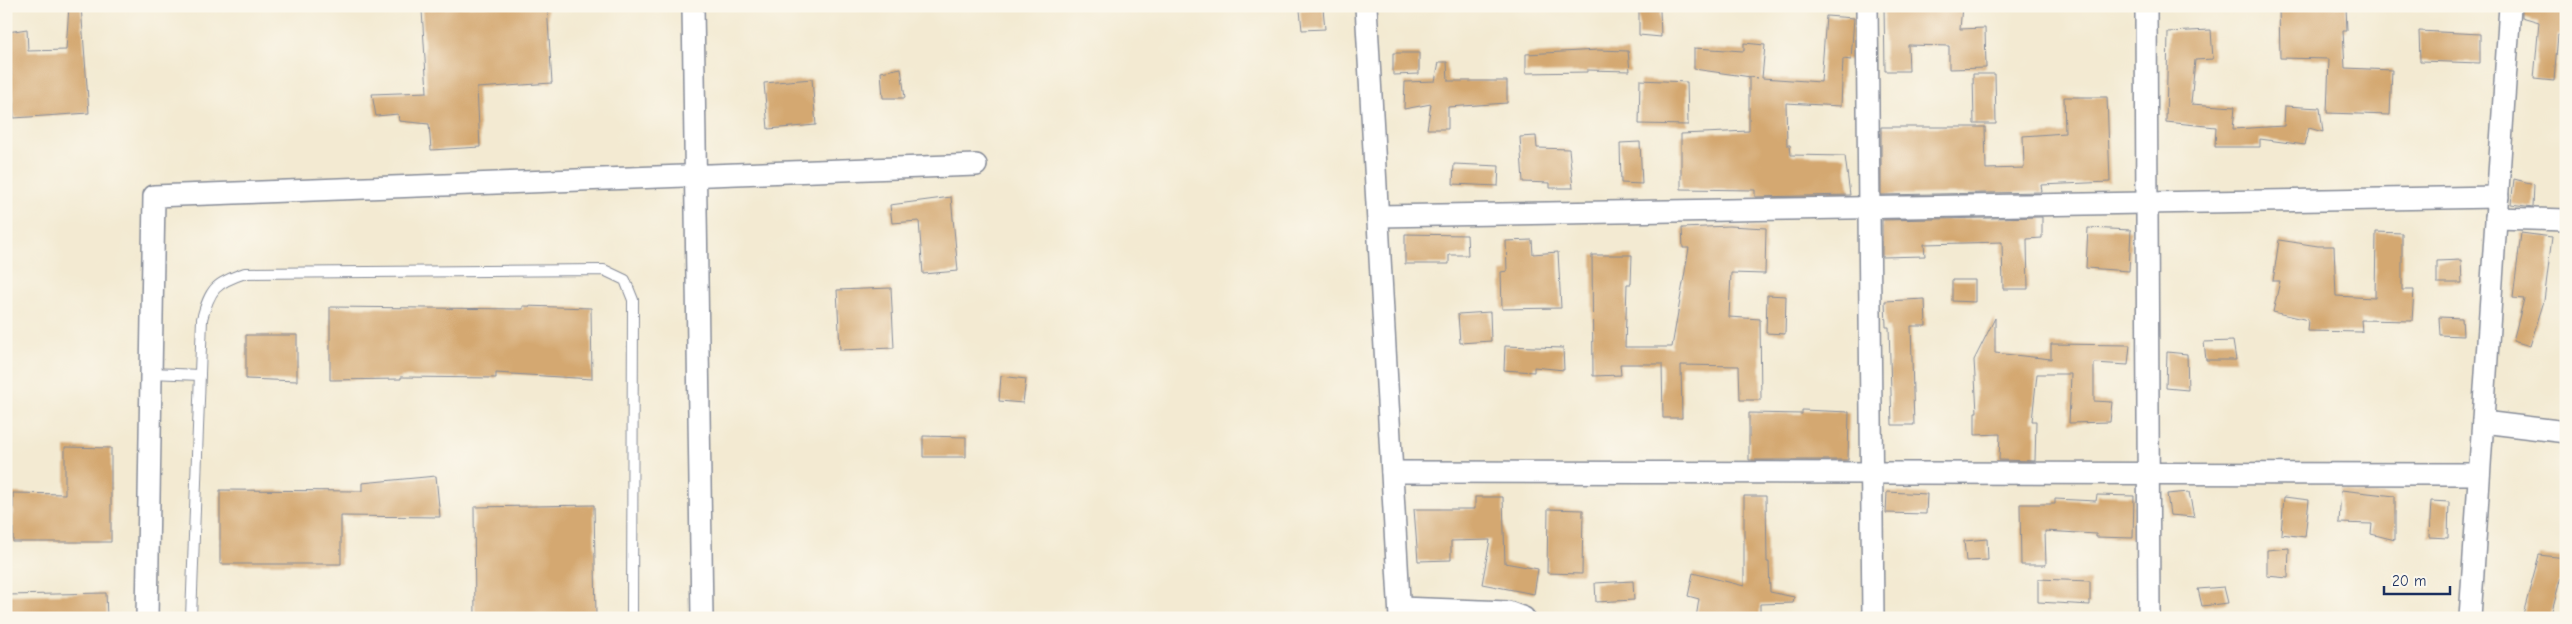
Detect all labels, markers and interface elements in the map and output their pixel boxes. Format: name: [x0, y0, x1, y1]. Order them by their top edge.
scale bar: [2384, 564, 2451, 596]
text: 20 m: [2392, 572, 2426, 590]

